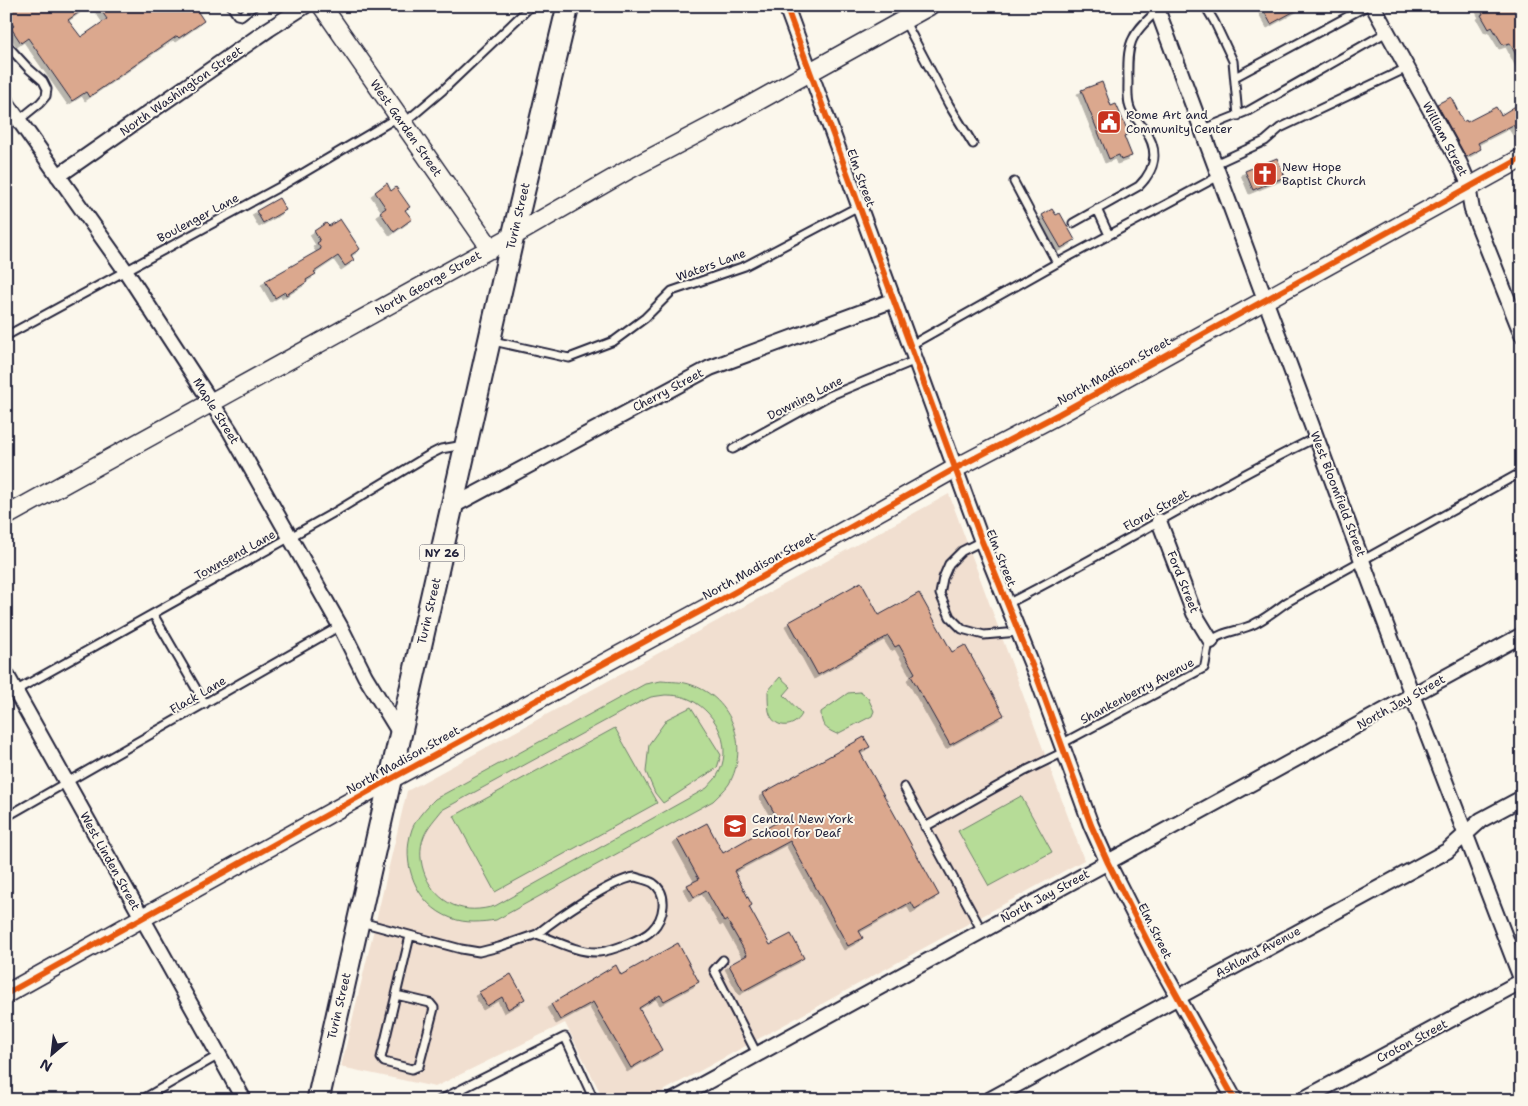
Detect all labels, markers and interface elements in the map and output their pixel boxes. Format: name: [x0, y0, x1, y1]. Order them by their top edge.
street label: North Washington Street: [117, 43, 245, 139]
street label: West Garden Street: [366, 76, 446, 180]
street label: William Street: [1419, 99, 1471, 179]
place label: Rome Art and Community Center: [1126, 107, 1233, 137]
public building icon: Rome Art and Community Center: [1096, 109, 1122, 135]
street label: Elm Street: [843, 147, 879, 209]
place label: New Hope Baptist Church: [1282, 159, 1366, 189]
church icon: New Hope Baptist Church: [1252, 161, 1278, 187]
street label: Turin Street: [503, 181, 533, 251]
street label: Boulenger Lane: [154, 190, 242, 246]
street label: Waters Lane: [674, 245, 748, 285]
street label: North George Street: [372, 247, 484, 319]
street label: North Madison Street: [1054, 333, 1174, 409]
street label: Cherry Street: [630, 365, 706, 415]
street label: Downing Lane: [765, 372, 846, 424]
street label: Maple Street: [189, 375, 243, 447]
street label: West Bloomfield Street: [1307, 429, 1369, 559]
street label: Floral Street: [1120, 485, 1192, 535]
street label: Townsend Lane: [192, 526, 279, 584]
street label: Elm Street: [982, 527, 1020, 589]
street label: North Madison Street: [699, 528, 819, 604]
road number: NY 26: [420, 544, 464, 562]
street label: Ford Street: [1163, 549, 1203, 615]
street label: Turin Street: [414, 576, 444, 646]
street label: Shankenberry Avenue: [1077, 654, 1197, 728]
street label: North Jay Street: [1354, 671, 1448, 733]
street label: Flack Lane: [167, 672, 229, 717]
street label: North Madison Street: [343, 722, 463, 798]
street label: West Linden Street: [76, 809, 144, 913]
place label: Central New York School for Deaf: [752, 811, 854, 841]
school or university icon: Central New York School for Deaf: [722, 813, 748, 839]
street label: North Jay Street: [998, 866, 1092, 926]
street label: Elm Street: [1134, 900, 1176, 962]
street label: Ashland Avenue: [1213, 923, 1303, 981]
street label: Turin Street: [324, 971, 354, 1041]
street label: Croton Street: [1374, 1016, 1450, 1066]
north arrow: [28, 1028, 78, 1078]
text: N: [37, 1055, 55, 1076]

